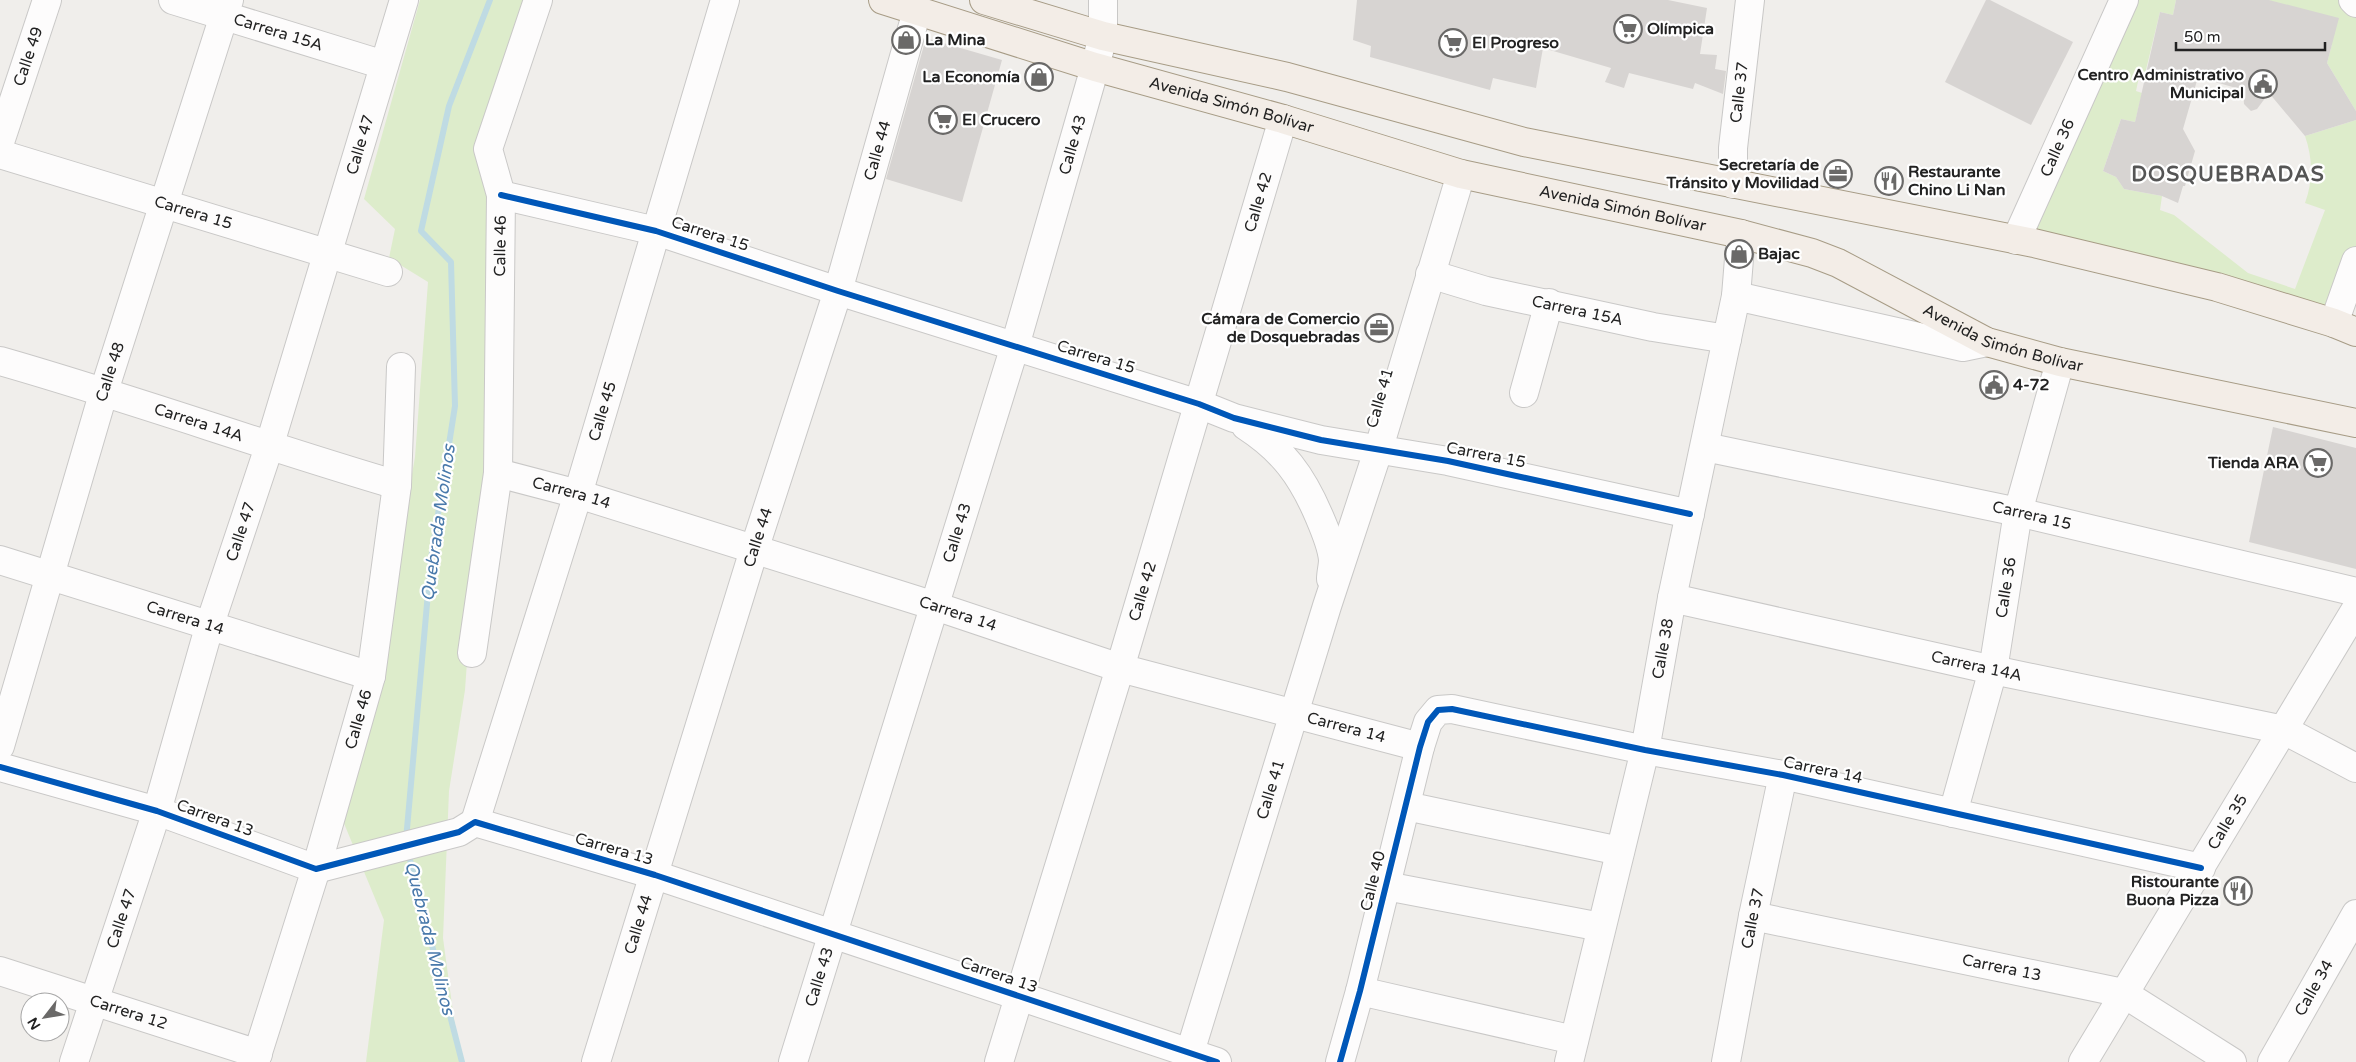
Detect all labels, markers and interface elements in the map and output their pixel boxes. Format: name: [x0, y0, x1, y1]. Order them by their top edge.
street label: Carrera 15A: [231, 9, 325, 56]
supermarket icon: Olímpica: [1613, 14, 1643, 44]
place label: Olímpica: [1647, 19, 1714, 39]
scale bar: [2176, 20, 2325, 52]
street label: Calle 49: [9, 24, 47, 89]
shop icon: La Mina: [891, 25, 921, 55]
supermarket icon: El Progreso: [1438, 28, 1468, 58]
text: 50 m: [2184, 28, 2221, 46]
place label: La Mina: [925, 30, 985, 50]
place label: El Progreso: [1472, 33, 1559, 53]
street label: Calle 37: [1726, 61, 1753, 124]
shop icon: La Economía: [1024, 62, 1054, 92]
place label: Centro Administrativo Municipal: [2078, 65, 2244, 103]
place label: La Economía: [922, 67, 1020, 87]
public building icon: Centro Administrativo Municipal: [2248, 69, 2278, 99]
street label: Avenida Simón Bolívar: [1147, 72, 1317, 138]
supermarket icon: El Crucero: [928, 105, 958, 135]
place label: El Crucero: [962, 110, 1041, 130]
street label: Calle 47: [342, 112, 379, 177]
street label: Calle 43: [1055, 112, 1091, 177]
street label: Calle 36: [2036, 116, 2079, 180]
street label: Calle 44: [860, 118, 896, 183]
place label: Secretaría de Tránsito y Movilidad: [1666, 155, 1819, 193]
office icon: Secretaría de Tránsito y Movilidad: [1823, 159, 1853, 189]
place label: Restaurante Chino Li Nan: [1908, 162, 2005, 200]
district label: DOSQUEBRADAS: [2131, 162, 2325, 187]
restaurant icon: Restaurante Chino Li Nan: [1874, 166, 1904, 196]
street label: Calle 42: [1240, 170, 1277, 235]
street label: Avenida Simón Bolívar: [1537, 181, 1709, 236]
street label: Carrera 15: [152, 191, 235, 234]
street label: Carrera 15: [669, 212, 751, 256]
street label: Calle 46: [490, 215, 511, 277]
shop icon: Bajac: [1724, 239, 1754, 269]
place label: Bajac: [1758, 244, 1800, 264]
street label: Carrera 15A: [1530, 291, 1625, 330]
street label: Avenida Simón Bolívar: [1919, 300, 2086, 377]
place label: Cámara de Comercio de Dosquebradas: [1201, 309, 1360, 347]
office icon: Cámara de Comercio de Dosquebradas: [1364, 313, 1394, 343]
street label: Carrera 15: [1055, 336, 1137, 378]
street label: Calle 48: [91, 340, 129, 404]
street label: Calle 41: [1362, 366, 1398, 430]
public building icon: 4-72: [1979, 370, 2009, 400]
place label: 4-72: [2013, 375, 2050, 395]
street label: Calle 45: [584, 379, 621, 444]
street label: Carrera 14A: [152, 399, 246, 446]
street label: Carrera 15: [1445, 437, 1527, 473]
water label: Quebrada Molinos: [416, 442, 460, 603]
supermarket icon: Tienda ARA: [2303, 448, 2333, 478]
place label: Tienda ARA: [2207, 453, 2299, 473]
street label: Carrera 14: [530, 472, 613, 514]
street label: Carrera 15: [1991, 497, 2073, 534]
street label: Calle 47: [222, 499, 260, 564]
street label: Calle 43: [938, 501, 976, 565]
street label: Calle 44: [739, 505, 777, 570]
street label: Calle 36: [1991, 556, 2021, 619]
street label: Calle 42: [1124, 559, 1161, 624]
street label: Carrera 14: [917, 592, 999, 636]
street label: Carrera 14: [144, 596, 227, 639]
street label: Calle 38: [1648, 617, 1678, 681]
street label: Carrera 14A: [1929, 646, 2024, 686]
street label: Calle 46: [341, 687, 377, 752]
street label: Carrera 14: [1305, 708, 1388, 748]
street label: Carrera 14: [1782, 752, 1864, 788]
street label: Calle 41: [1252, 757, 1289, 822]
street label: Calle 35: [2203, 791, 2252, 854]
street label: Carrera 13: [174, 795, 256, 841]
street label: Carrera 13: [573, 828, 655, 870]
street label: Calle 40: [1356, 849, 1390, 913]
water label: Quebrada Molinos: [400, 859, 460, 1019]
place label: Ristourante Buona Pizza: [2126, 872, 2219, 910]
restaurant icon: Ristourante Buona Pizza: [2223, 876, 2253, 906]
street label: Calle 47: [102, 886, 141, 951]
street label: Calle 37: [1737, 886, 1769, 950]
street label: Calle 44: [620, 892, 657, 957]
street label: Calle 43: [801, 945, 838, 1009]
street label: Carrera 13: [1960, 950, 2043, 986]
street label: Carrera 13: [958, 952, 1040, 998]
street label: Calle 34: [2290, 956, 2338, 1020]
street label: Carrera 12: [87, 990, 170, 1034]
north arrow: [20, 992, 70, 1042]
text: N: [24, 1014, 44, 1033]

